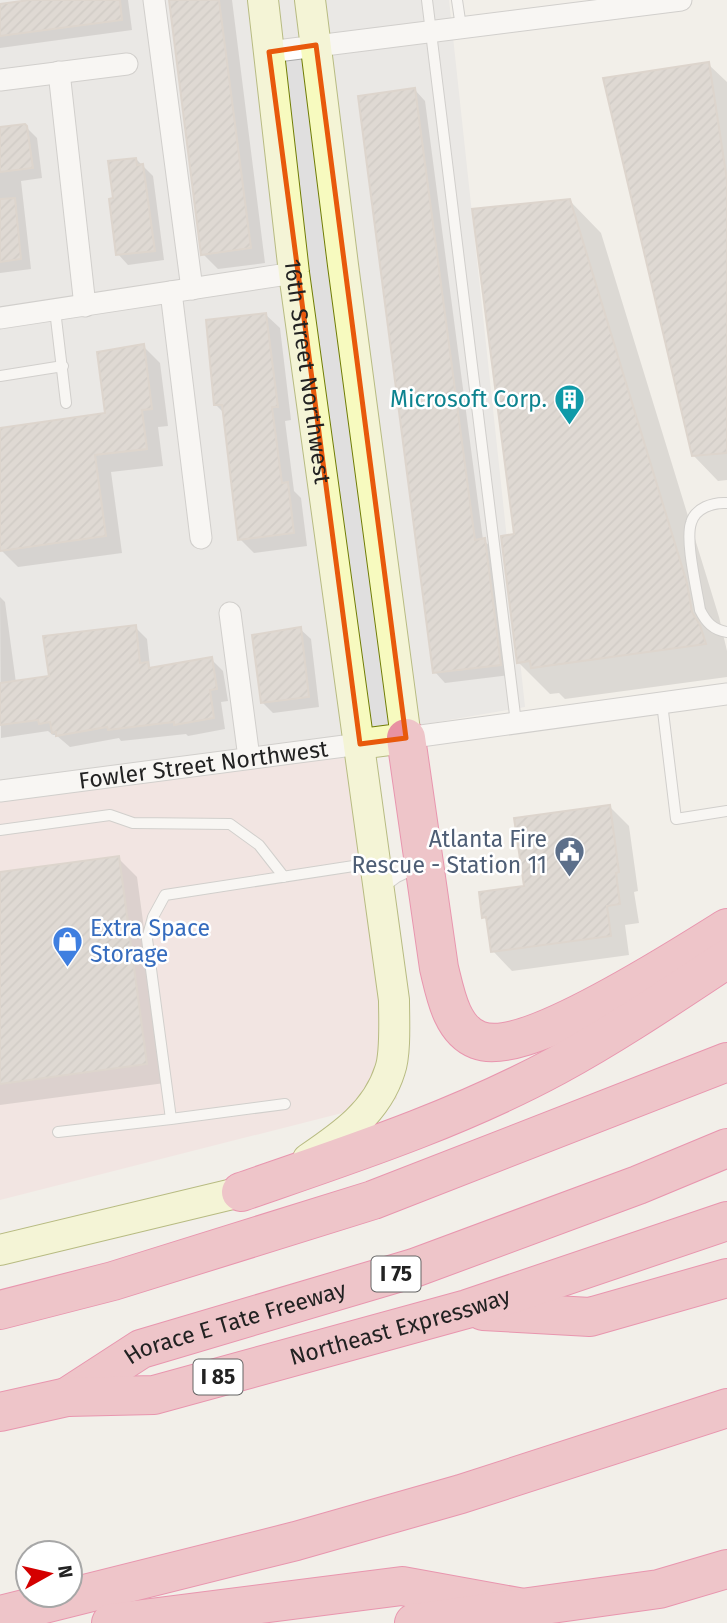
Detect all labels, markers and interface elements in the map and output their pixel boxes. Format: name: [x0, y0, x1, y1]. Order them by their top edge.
street label: 16th Street Northwest: [278, 257, 337, 486]
building icon: Microsoft Corp.: [553, 382, 587, 426]
place label: Microsoft Corp.: [390, 385, 547, 413]
street label: Fowler Street Northwest: [77, 734, 330, 795]
place label: Atlanta Fire Rescue - Station 11: [351, 825, 547, 879]
public building icon: Atlanta Fire Rescue - Station 11: [553, 835, 587, 879]
place label: Extra Space Storage: [90, 914, 210, 968]
shop icon: Extra Space Storage: [50, 924, 84, 968]
road number: I 75: [372, 1256, 420, 1292]
street label: Horace E Tate Freeway: [119, 1275, 350, 1370]
street label: Northeast Expressway: [286, 1281, 515, 1371]
road number: I 85: [194, 1360, 242, 1394]
north arrow: [14, 1539, 84, 1609]
text: N: [53, 1564, 78, 1580]

